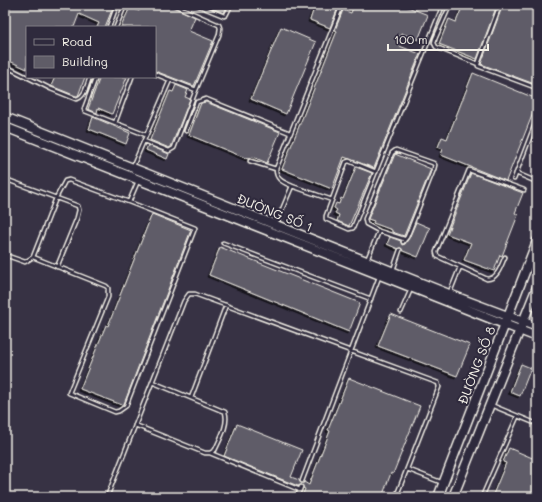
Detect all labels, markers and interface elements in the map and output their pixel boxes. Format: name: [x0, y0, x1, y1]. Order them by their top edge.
legend: [26, 26, 156, 78]
scale bar: [388, 26, 488, 52]
text: 100 m: [394, 31, 428, 47]
text: Road: [62, 33, 92, 49]
text: Building: [62, 53, 108, 69]
street label: ĐƯỜNG SỐ 1: [235, 189, 315, 235]
street label: ĐƯỜNG SỐ 8: [453, 323, 499, 407]

